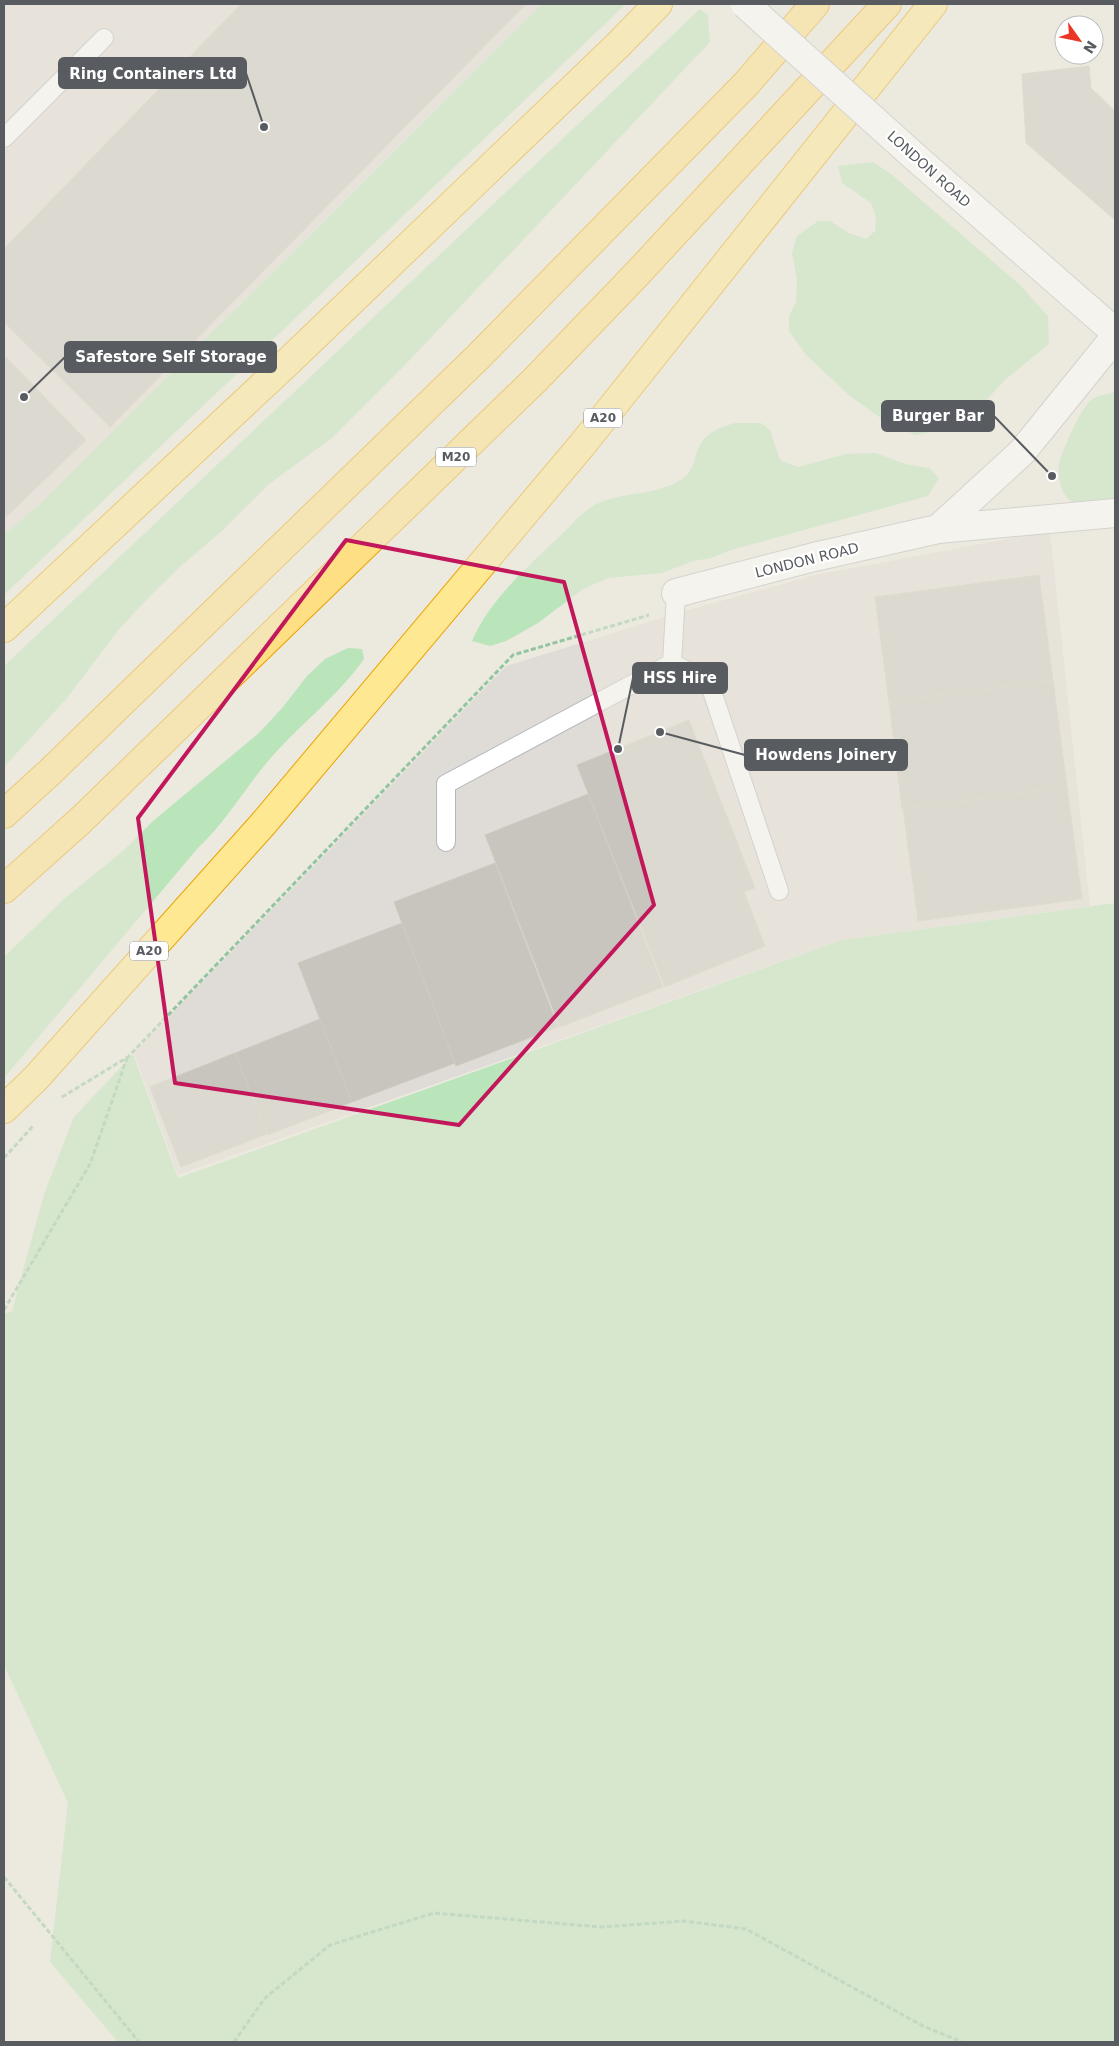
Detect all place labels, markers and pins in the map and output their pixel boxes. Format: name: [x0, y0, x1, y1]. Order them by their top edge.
callout: Ring Containers Ltd: [59, 58, 246, 88]
callout: Safestore Self Storage: [65, 342, 276, 372]
callout: Burger Bar: [882, 401, 994, 431]
callout: HSS Hire: [633, 663, 727, 693]
callout: Howdens Joinery: [745, 740, 907, 770]

